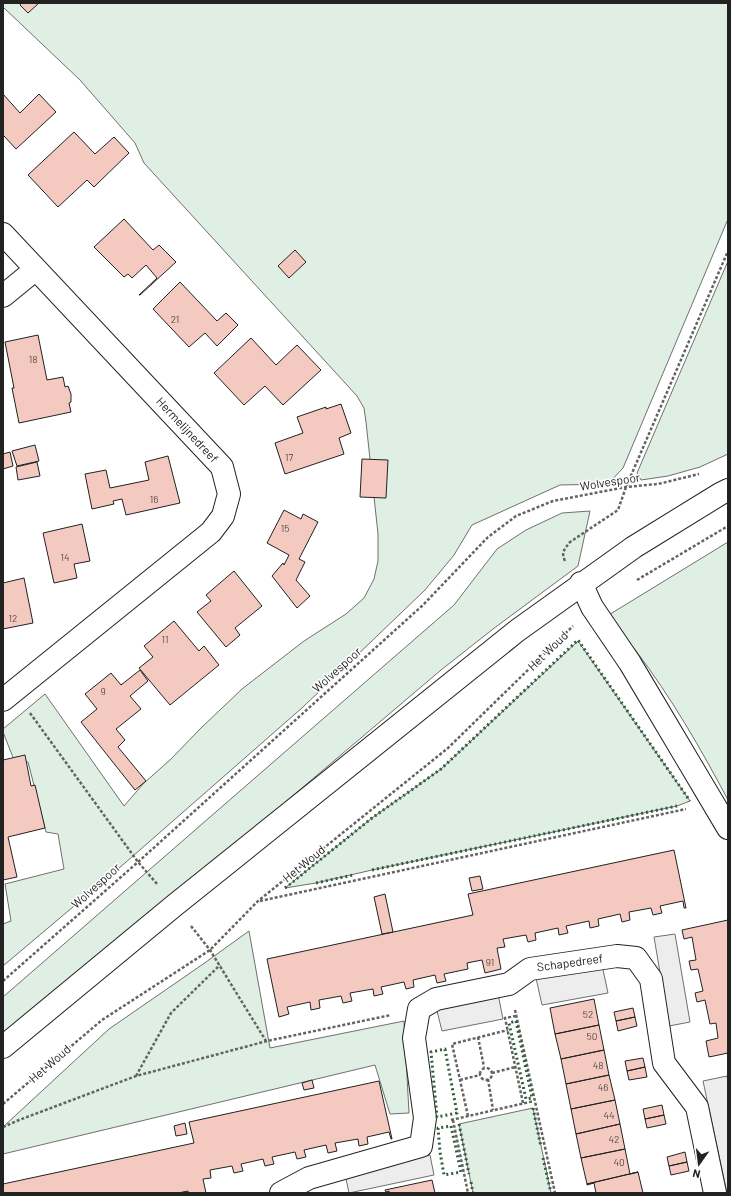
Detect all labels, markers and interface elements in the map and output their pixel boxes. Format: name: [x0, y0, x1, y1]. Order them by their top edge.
house number: 21: [171, 313, 179, 325]
house number: 18: [29, 353, 37, 365]
street label: Hermelijnedreef: [154, 394, 222, 465]
house number: 17: [285, 451, 293, 463]
street label: Wolvespoor: [579, 469, 642, 493]
house number: 16: [150, 493, 158, 505]
house number: 15: [281, 522, 289, 534]
house number: 14: [60, 551, 70, 563]
house number: 12: [9, 612, 17, 624]
street label: Het Woud: [524, 628, 570, 673]
house number: 11: [161, 633, 169, 645]
street label: Wolvespoor: [309, 643, 364, 695]
house number: 9: [100, 685, 106, 697]
street label: Het Woud: [279, 842, 327, 885]
street label: Wolvespoor: [68, 859, 123, 911]
street label: Schapedreef: [536, 950, 604, 974]
house number: 91: [486, 956, 494, 968]
house number: 52: [583, 1008, 593, 1020]
house number: 50: [587, 1030, 597, 1042]
street label: Het Woud: [26, 1041, 73, 1085]
house number: 48: [593, 1059, 603, 1071]
house number: 46: [598, 1081, 608, 1093]
house number: 44: [603, 1109, 615, 1121]
house number: 42: [609, 1133, 619, 1145]
north arrow: [679, 1144, 719, 1184]
house number: 40: [613, 1156, 625, 1168]
text: N: [691, 1167, 702, 1181]

